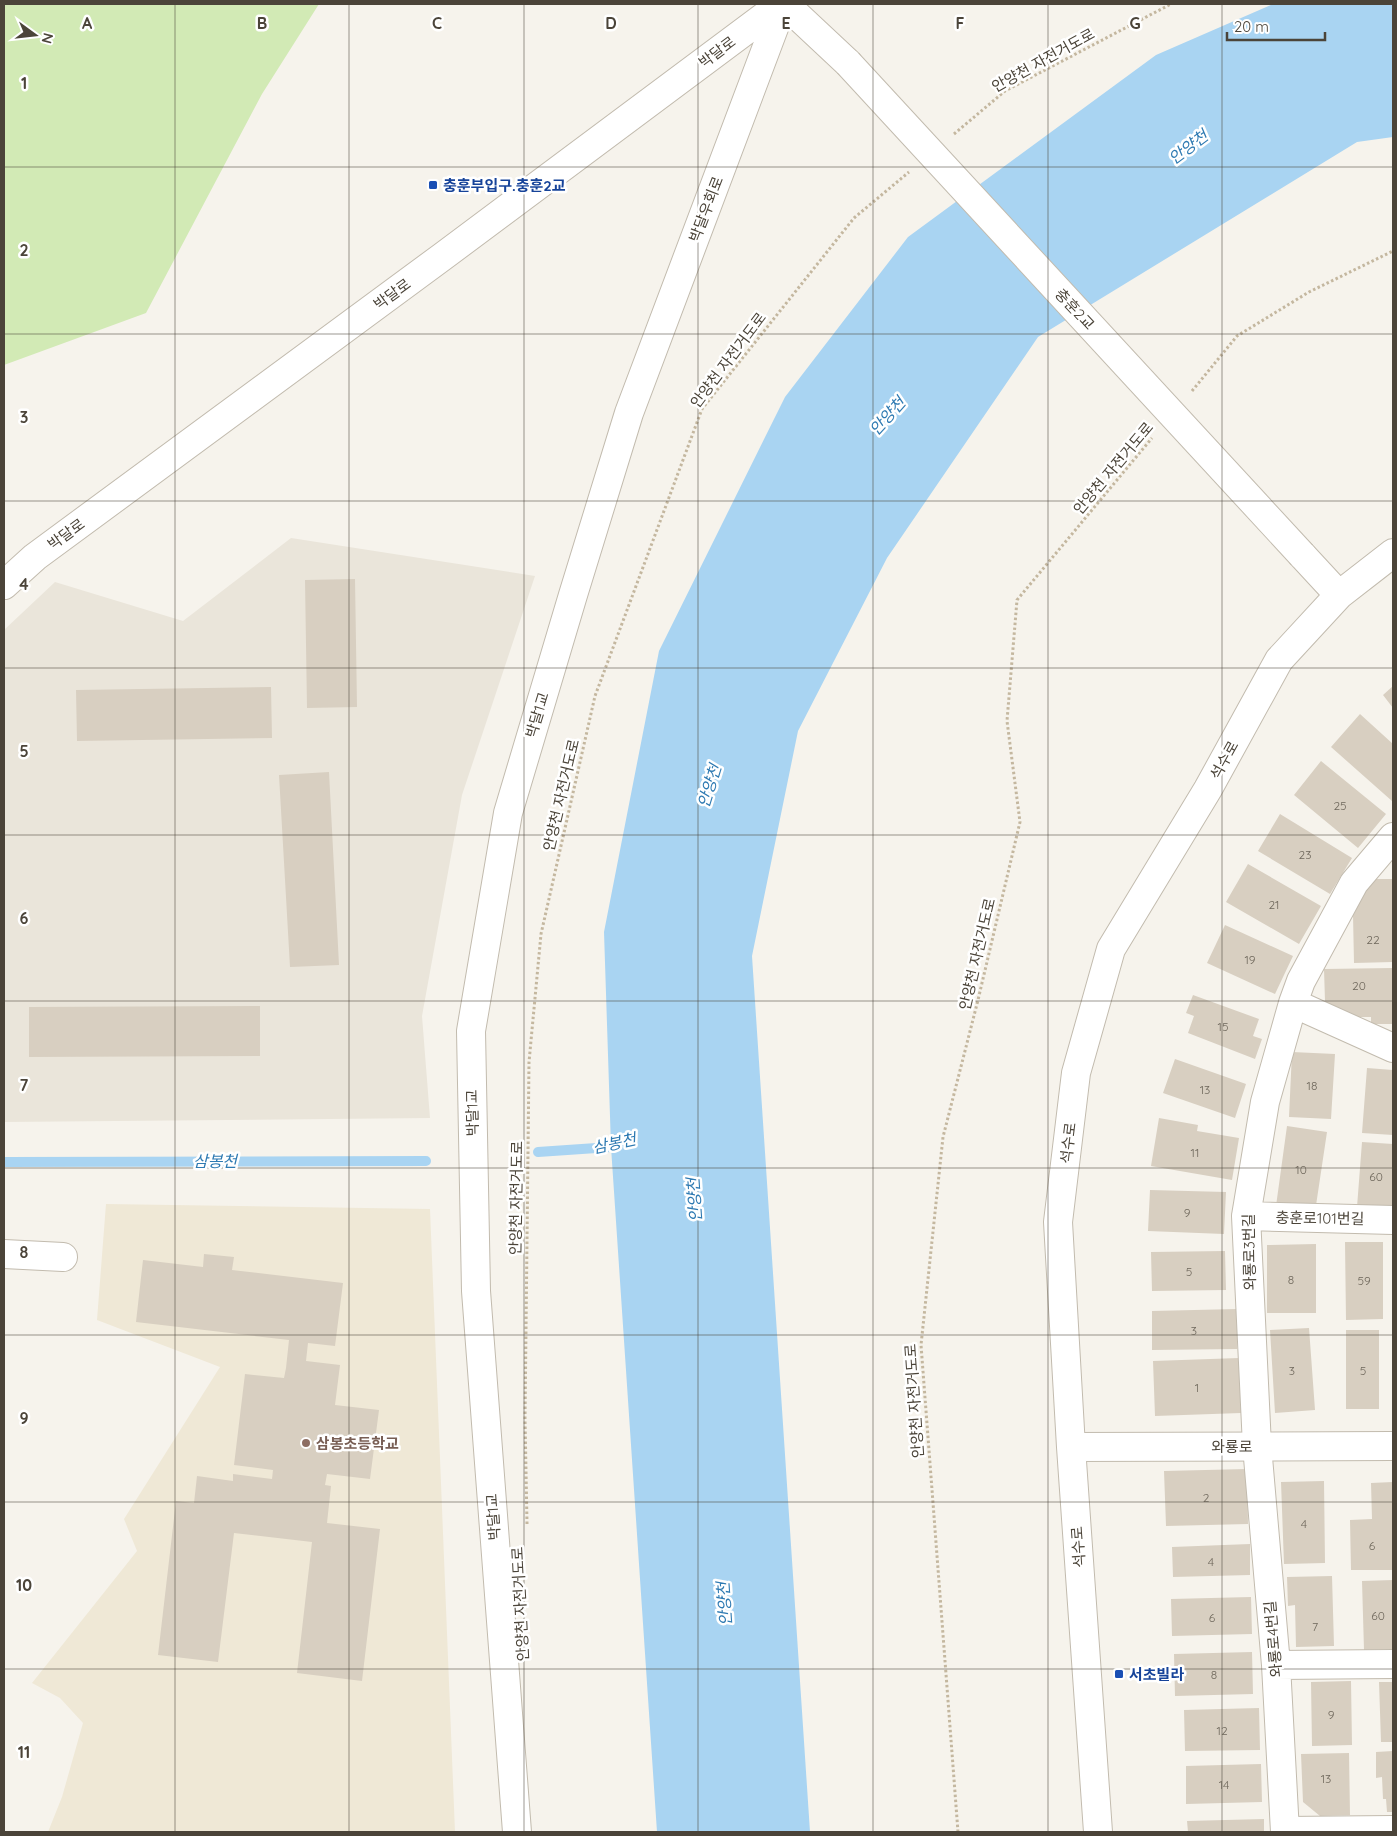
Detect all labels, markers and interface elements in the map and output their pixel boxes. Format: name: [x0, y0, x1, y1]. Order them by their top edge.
north arrow: [10, 10, 60, 60]
scale bar: [1227, 10, 1324, 42]
text: A: [82, 13, 93, 33]
text: B: [257, 13, 267, 33]
text: C: [432, 13, 442, 33]
text: D: [605, 13, 617, 33]
text: E: [781, 13, 791, 33]
text: F: [956, 13, 965, 33]
text: G: [1129, 13, 1141, 33]
text: 20 m: [1234, 17, 1269, 36]
street label: 안양천 자전거도로: [988, 24, 1098, 96]
text: N: [38, 31, 58, 46]
street label: 박달로: [695, 32, 739, 72]
text: 1: [21, 73, 27, 93]
water label: 안양천: [1164, 124, 1213, 168]
street label: 박달우회로: [685, 173, 727, 245]
place label: 충훈부입구.충훈2교: [443, 176, 566, 195]
marker: 충훈부입구.충훈2교: [427, 179, 439, 191]
text: 2: [19, 240, 29, 260]
street label: 박달로: [370, 274, 414, 314]
street label: 충훈2교: [1051, 284, 1099, 334]
street label: 안양천 자전거도로: [686, 309, 770, 411]
water label: 안양천: [865, 391, 911, 439]
text: 3: [20, 407, 28, 427]
street label: 안양천 자전거도로: [1069, 418, 1157, 518]
street label: 박달로: [44, 514, 88, 554]
text: 4: [19, 574, 29, 594]
street label: 박달1교: [521, 690, 553, 740]
street label: 안양천 자전거도로: [539, 737, 583, 853]
street label: 석수로: [1206, 737, 1242, 783]
text: 5: [19, 741, 29, 761]
water label: 안양천: [693, 760, 726, 810]
house number: 25: [1333, 798, 1347, 813]
house number: 23: [1299, 847, 1311, 862]
street label: 안양천 자전거도로: [955, 896, 999, 1012]
house number: 21: [1268, 897, 1280, 912]
text: 6: [20, 908, 29, 928]
house number: 22: [1366, 932, 1380, 947]
house number: 19: [1244, 952, 1256, 967]
house number: 20: [1352, 978, 1366, 993]
house number: 15: [1218, 1019, 1228, 1034]
text: 7: [20, 1075, 29, 1095]
house number: 18: [1307, 1078, 1317, 1093]
house number: 13: [1200, 1082, 1210, 1097]
street label: 박달1교: [462, 1089, 482, 1137]
street label: 석수로: [1056, 1121, 1080, 1165]
water label: 삼봉천: [590, 1128, 640, 1157]
street label: 안양천 자전거도로: [506, 1141, 526, 1255]
house number: 11: [1191, 1145, 1199, 1160]
water label: 삼봉천: [193, 1151, 239, 1171]
house number: 10: [1295, 1162, 1307, 1177]
house number: 60: [1369, 1169, 1383, 1184]
water label: 안양천: [682, 1175, 706, 1223]
house number: 9: [1184, 1205, 1191, 1220]
street label: 충훈로101번길: [1275, 1208, 1365, 1228]
street label: 와룡로3번길: [1239, 1213, 1259, 1291]
text: 8: [20, 1242, 29, 1262]
house number: 5: [1186, 1264, 1192, 1279]
house number: 8: [1288, 1272, 1294, 1287]
house number: 59: [1357, 1273, 1371, 1288]
house number: 3: [1191, 1323, 1197, 1338]
street label: 안양천 자전거도로: [901, 1343, 927, 1459]
house number: 3: [1289, 1363, 1295, 1378]
house number: 5: [1360, 1363, 1366, 1378]
house number: 1: [1195, 1380, 1199, 1395]
text: 9: [19, 1408, 29, 1428]
place label: 삼봉초등학교: [316, 1434, 399, 1453]
marker: 삼봉초등학교: [300, 1437, 312, 1449]
street label: 와룡로: [1211, 1437, 1253, 1456]
house number: 2: [1203, 1490, 1210, 1505]
street label: 박달1교: [482, 1493, 504, 1541]
house number: 4: [1301, 1516, 1307, 1531]
street label: 석수로: [1067, 1526, 1089, 1568]
house number: 6: [1369, 1538, 1376, 1553]
street label: 안양천 자전거도로: [508, 1546, 532, 1662]
house number: 4: [1208, 1554, 1214, 1569]
text: 10: [16, 1575, 32, 1595]
water label: 안양천: [712, 1579, 736, 1627]
street label: 와룡로4번길: [1260, 1600, 1286, 1678]
house number: 60: [1371, 1608, 1385, 1623]
house number: 6: [1209, 1610, 1216, 1625]
house number: 7: [1312, 1619, 1318, 1634]
place label: 서초빌라: [1129, 1665, 1184, 1684]
house number: 8: [1211, 1667, 1217, 1682]
marker: 서초빌라: [1113, 1668, 1125, 1680]
house number: 9: [1328, 1707, 1335, 1722]
house number: 12: [1216, 1723, 1228, 1738]
text: 11: [18, 1742, 30, 1762]
house number: 13: [1321, 1771, 1331, 1786]
house number: 14: [1219, 1777, 1229, 1792]

